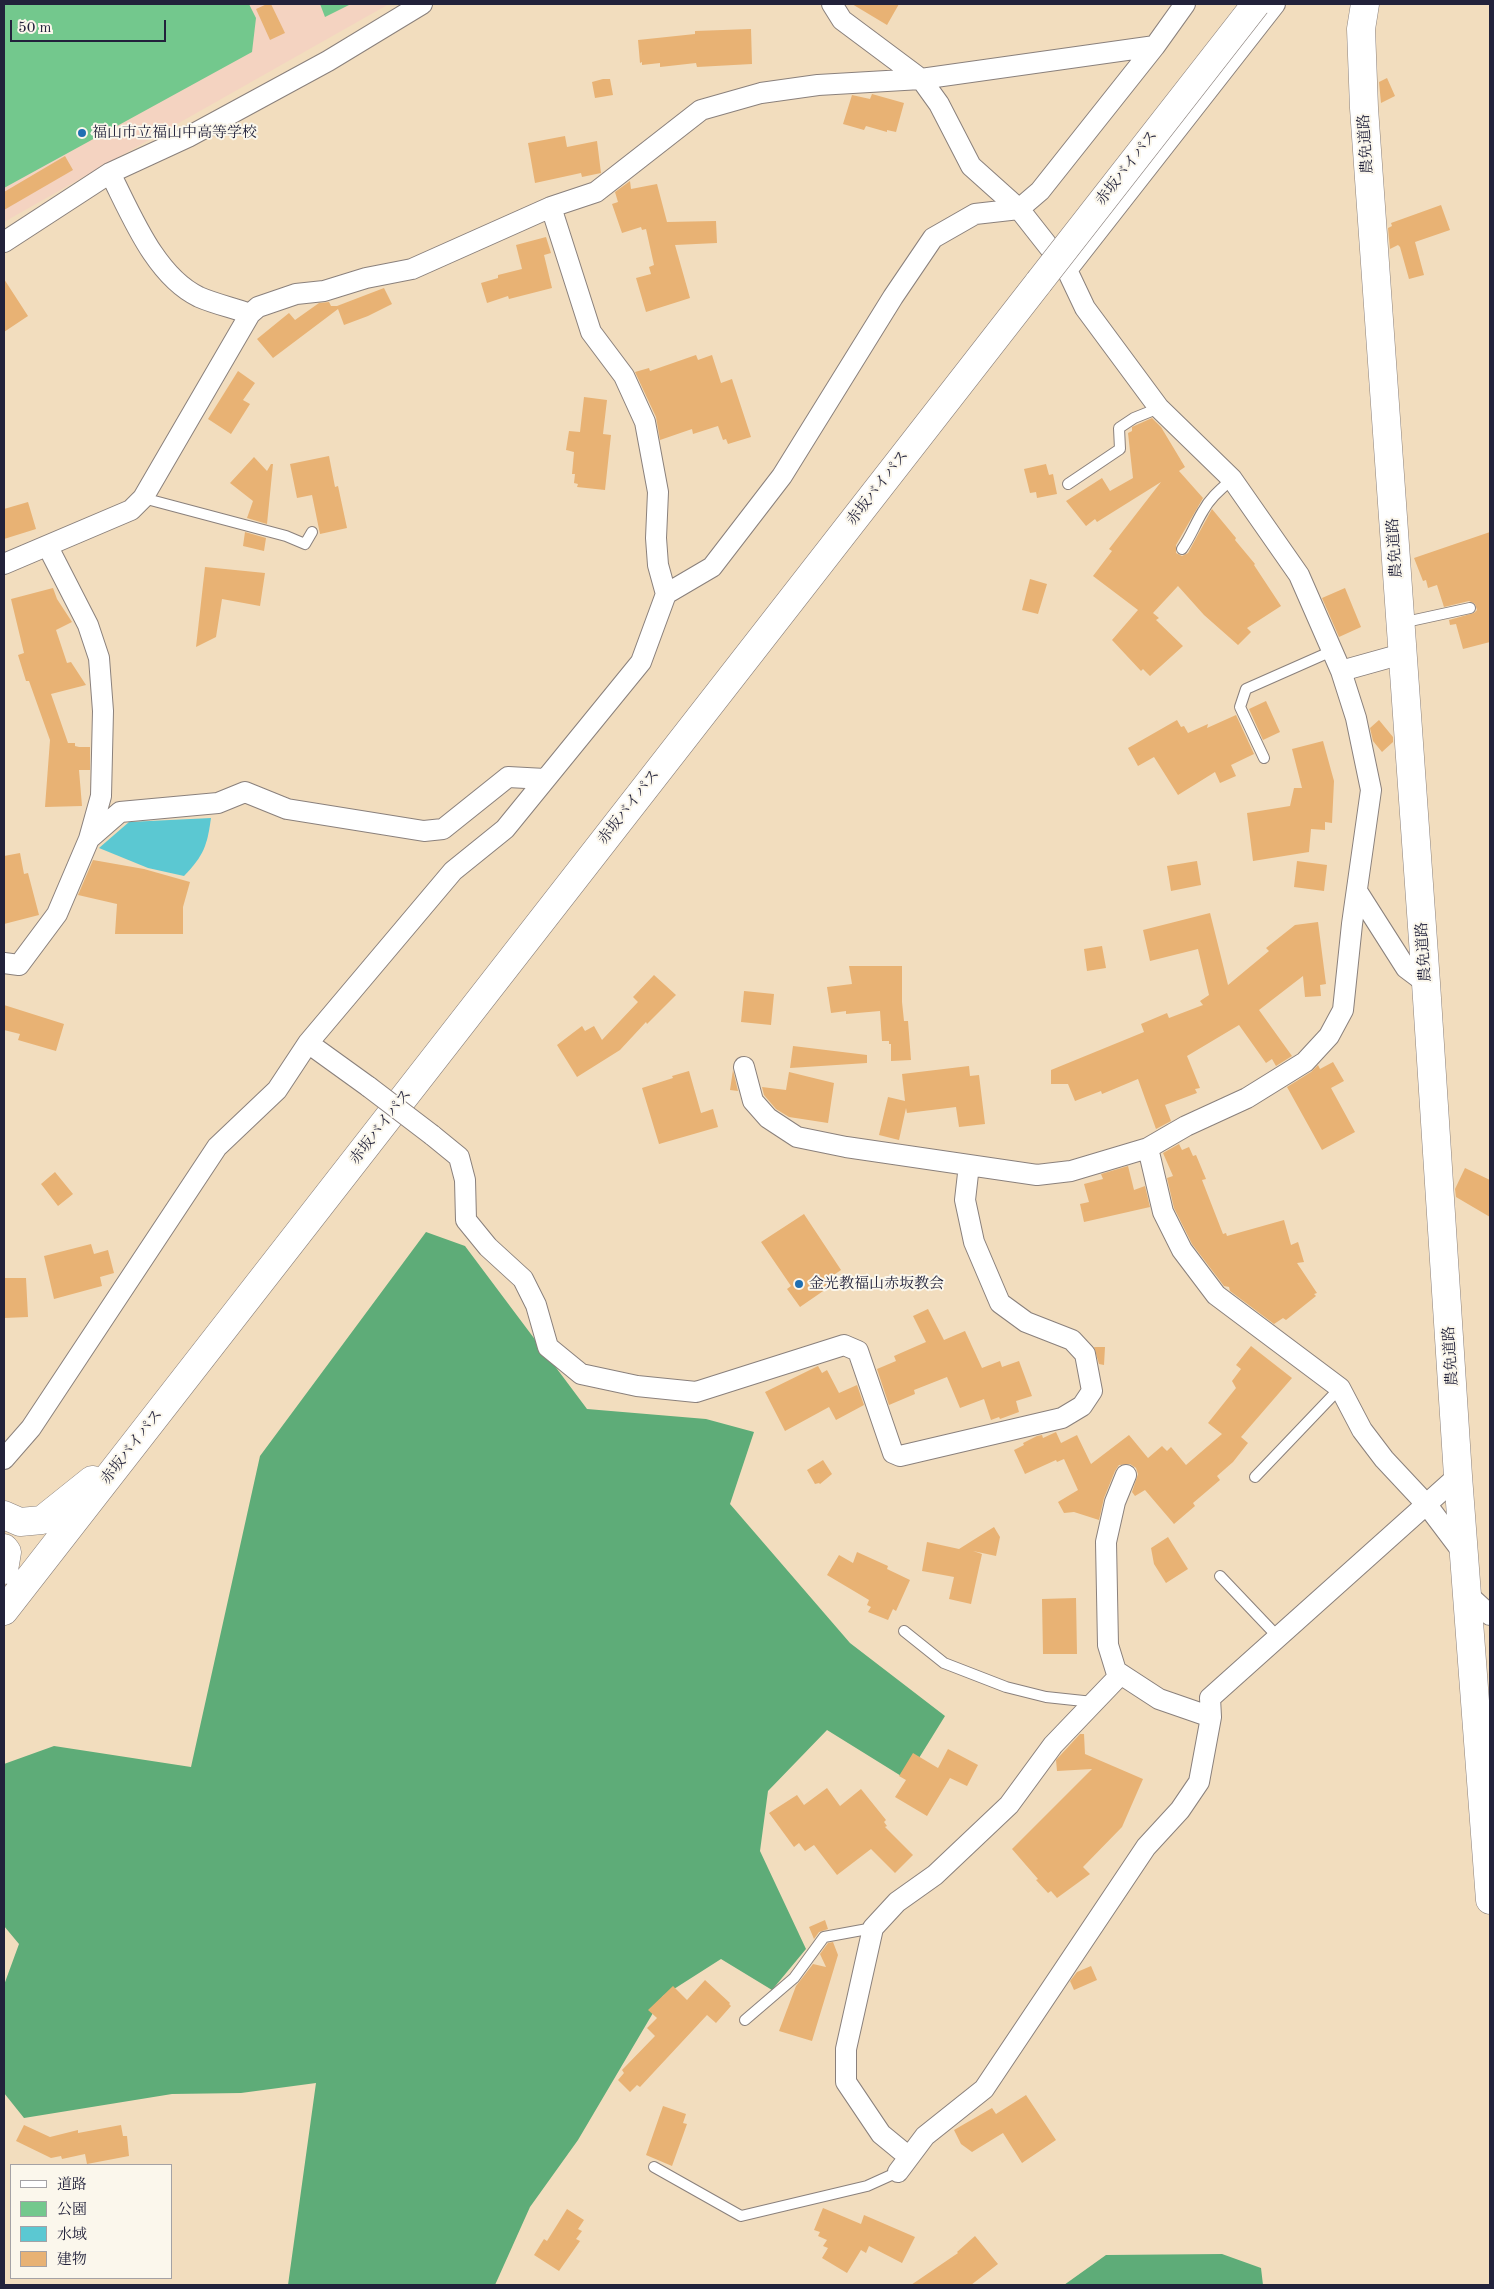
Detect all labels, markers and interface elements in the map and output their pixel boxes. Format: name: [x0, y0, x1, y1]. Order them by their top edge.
scale bar: [12, 10, 169, 42]
text: 50 m: [18, 21, 52, 36]
street label: 農免道路: [1355, 113, 1377, 175]
place label: 福山市立福山中高等学校: [92, 124, 257, 142]
marker: 福山市立福山中高等学校: [76, 127, 88, 139]
street label: 赤坂バイパス: [1092, 127, 1162, 209]
street label: 赤坂バイパス: [843, 447, 913, 529]
street label: 農免道路: [1384, 517, 1406, 579]
street label: 赤坂バイパス: [594, 766, 664, 848]
street label: 農免道路: [1413, 921, 1435, 983]
street label: 赤坂バイパス: [346, 1086, 416, 1168]
place label: 金光教福山赤坂教会: [809, 1275, 944, 1293]
marker: 金光教福山赤坂教会: [793, 1278, 805, 1290]
street label: 農免道路: [1440, 1325, 1462, 1387]
street label: 赤坂バイパス: [97, 1406, 167, 1488]
legend: [10, 2164, 172, 2279]
text: 道路: [57, 2178, 87, 2193]
text: 公園: [57, 2203, 87, 2218]
text: 水域: [57, 2228, 87, 2243]
text: 建物: [57, 2253, 87, 2268]

